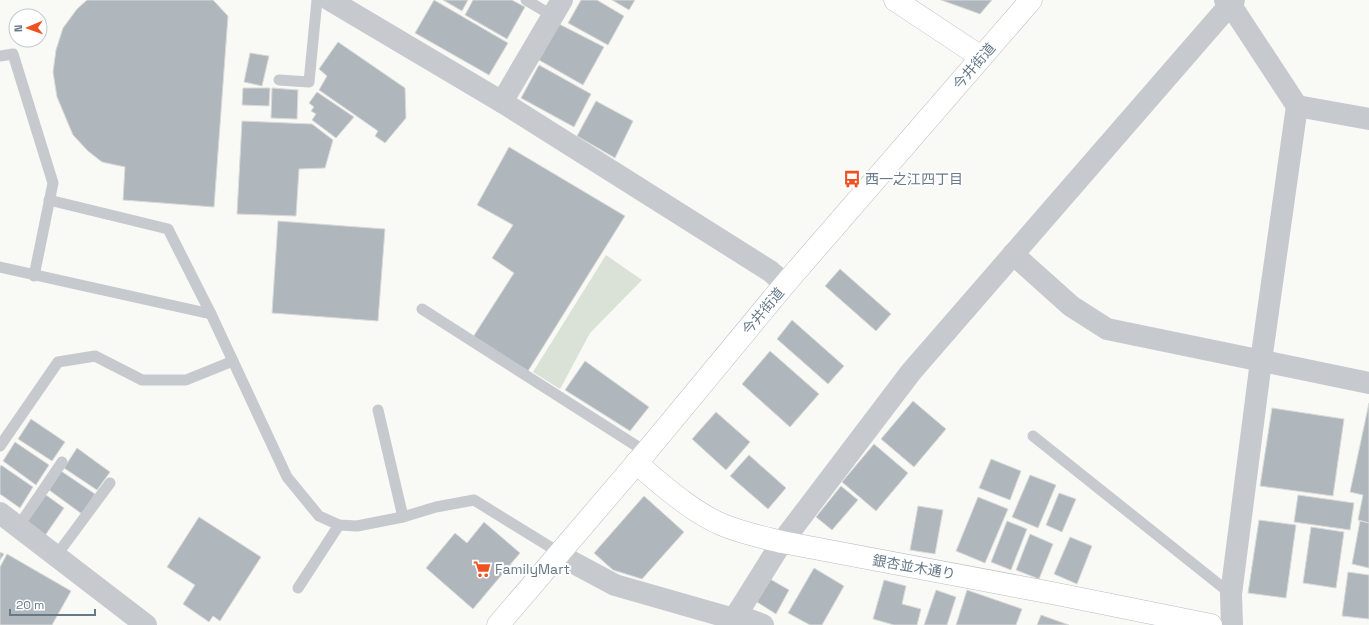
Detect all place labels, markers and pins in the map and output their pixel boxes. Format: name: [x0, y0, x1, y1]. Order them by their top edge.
bus stop icon: 西一之江四丁目: [842, 169, 862, 189]
place label: 西一之江四丁目: [865, 170, 963, 188]
supermarket icon: FamilyMart: [472, 559, 492, 579]
place label: FamilyMart: [495, 560, 570, 578]

